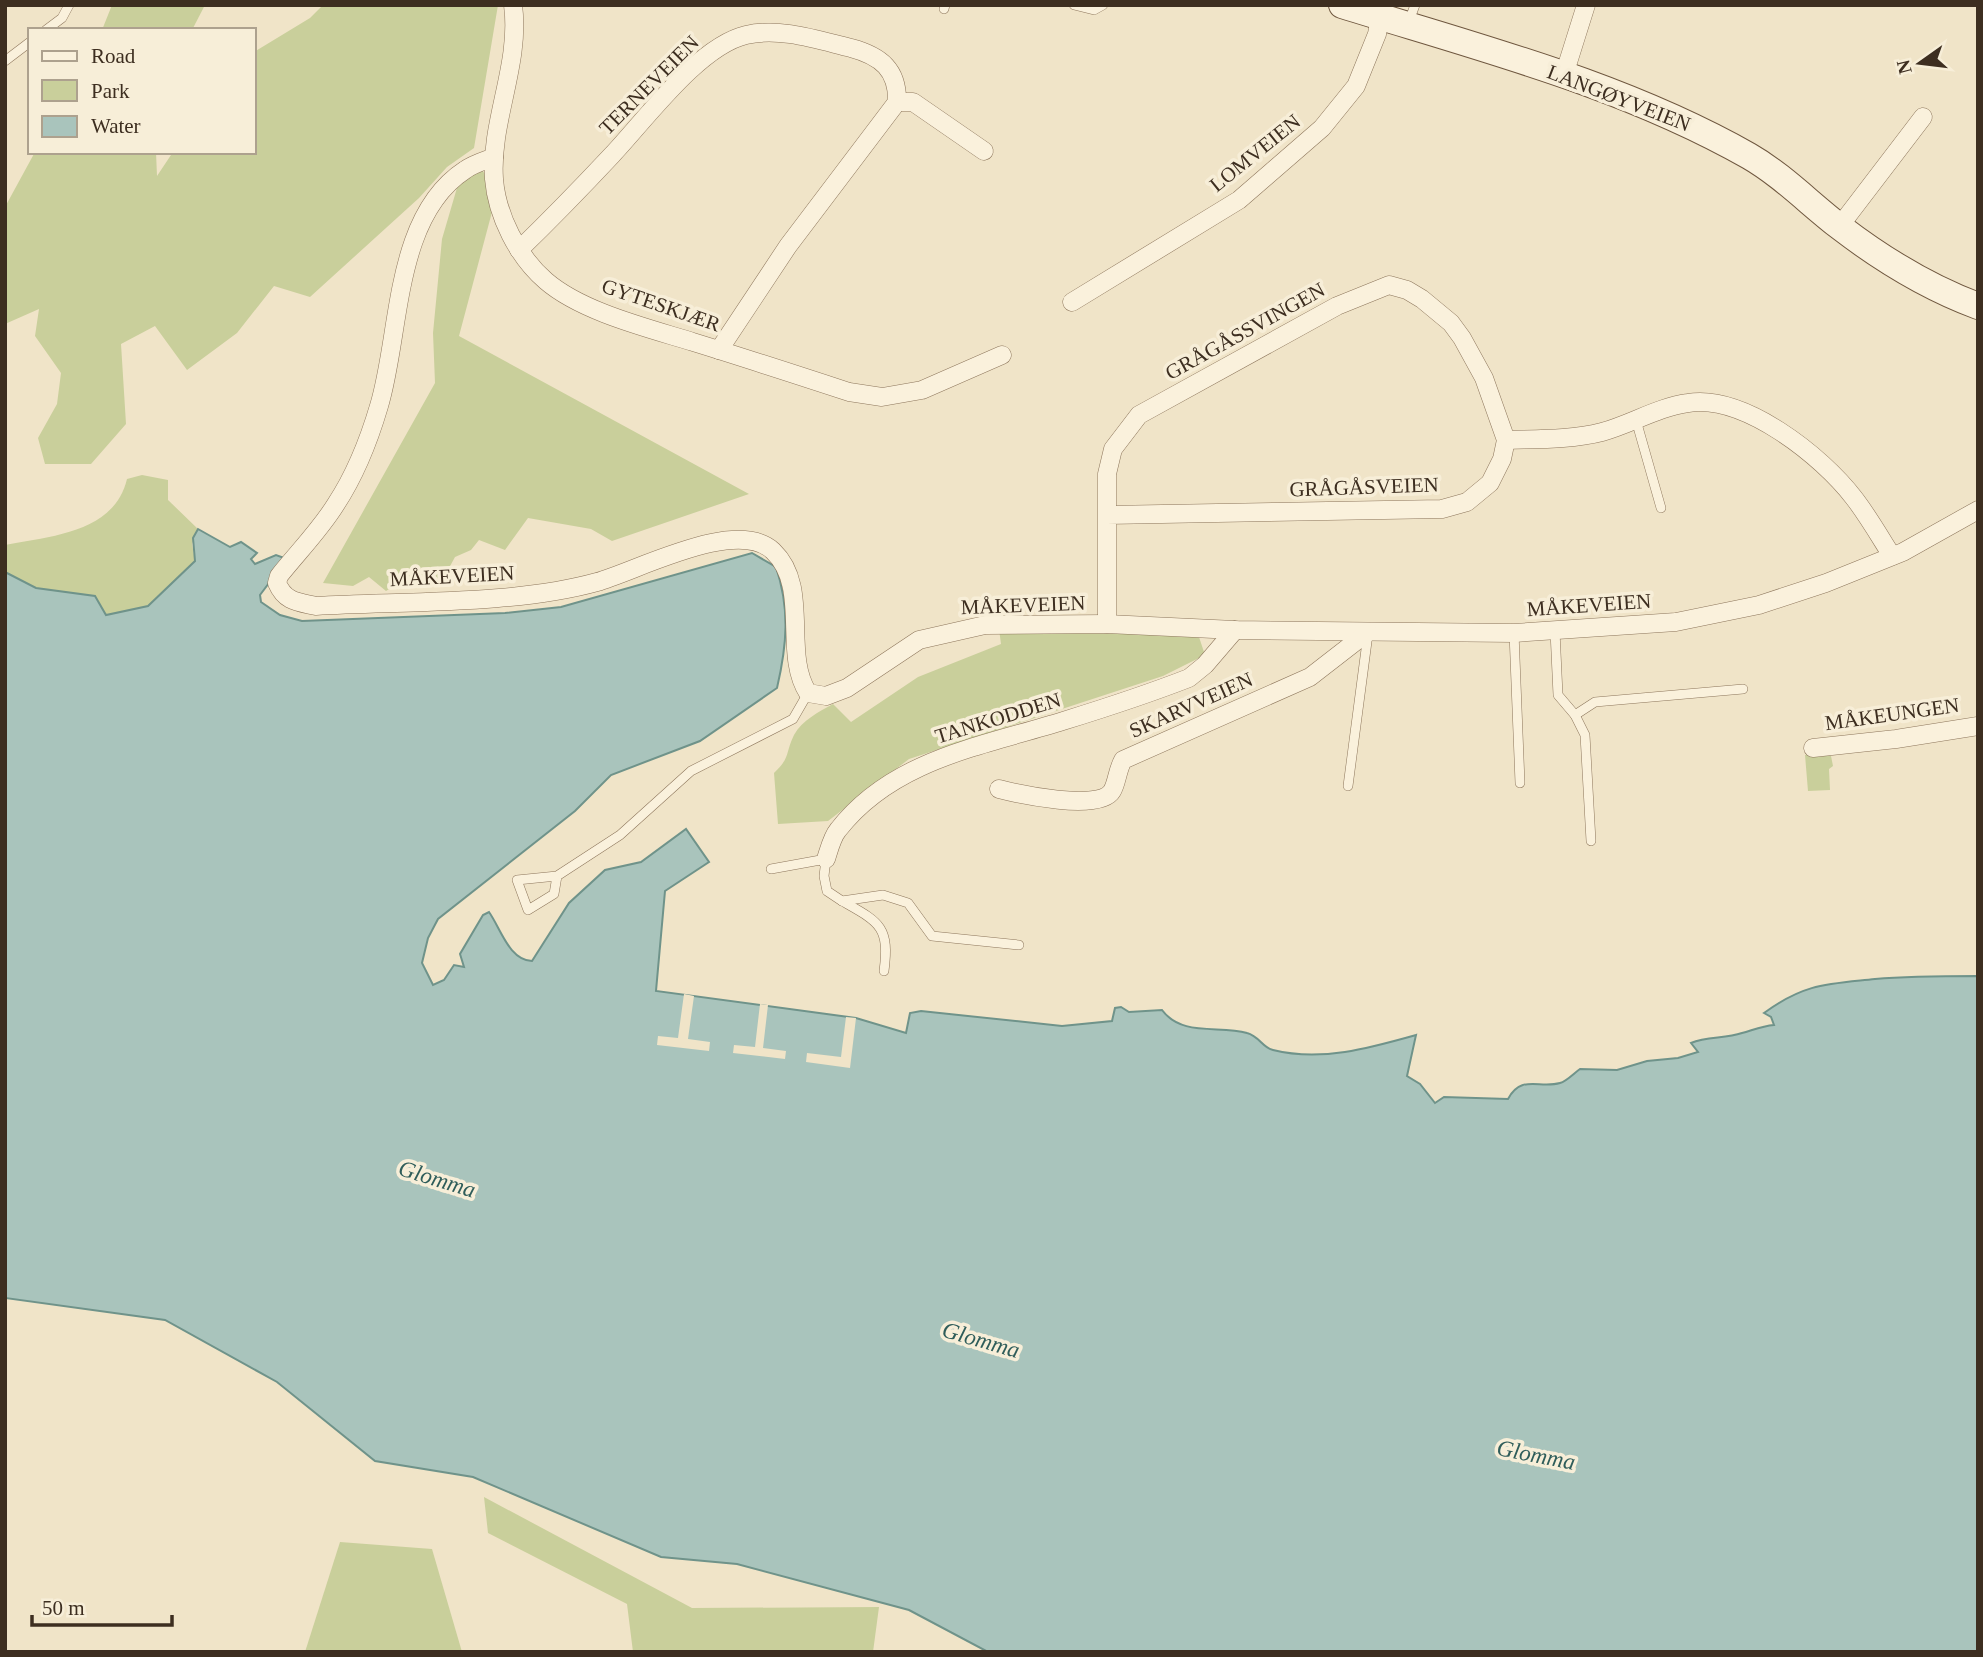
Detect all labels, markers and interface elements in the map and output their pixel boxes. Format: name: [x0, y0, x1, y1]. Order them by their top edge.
legend: [28, 28, 256, 154]
north arrow: [1885, 28, 1955, 98]
street label: TERNEVEIEN: [594, 30, 704, 140]
text: Road: [91, 44, 136, 68]
text: N: [1892, 58, 1916, 76]
street label: LANGØYVEIEN: [1544, 60, 1694, 136]
text: Park: [91, 79, 130, 103]
street label: LOMVEIEN: [1205, 109, 1305, 197]
text: Water: [91, 114, 141, 138]
street label: GYTESKJÆR: [599, 274, 723, 336]
street label: GRÅGÅSSVINGEN: [1161, 277, 1329, 385]
street label: GRÅGÅSVEIEN: [1289, 472, 1439, 502]
street label: MÅKEVEIEN: [389, 561, 515, 591]
street label: MÅKEVEIEN: [1526, 589, 1652, 621]
street label: MÅKEVEIEN: [960, 591, 1086, 619]
street label: SKARVVEIEN: [1126, 667, 1256, 743]
street label: TANKODDEN: [932, 687, 1064, 749]
street label: MÅKEUNGEN: [1823, 693, 1961, 735]
water label: Glomma: [395, 1155, 479, 1203]
water label: Glomma: [939, 1317, 1023, 1363]
water label: Glomma: [1495, 1435, 1577, 1475]
scale bar: [32, 1584, 172, 1628]
text: 50 m: [42, 1596, 85, 1620]

